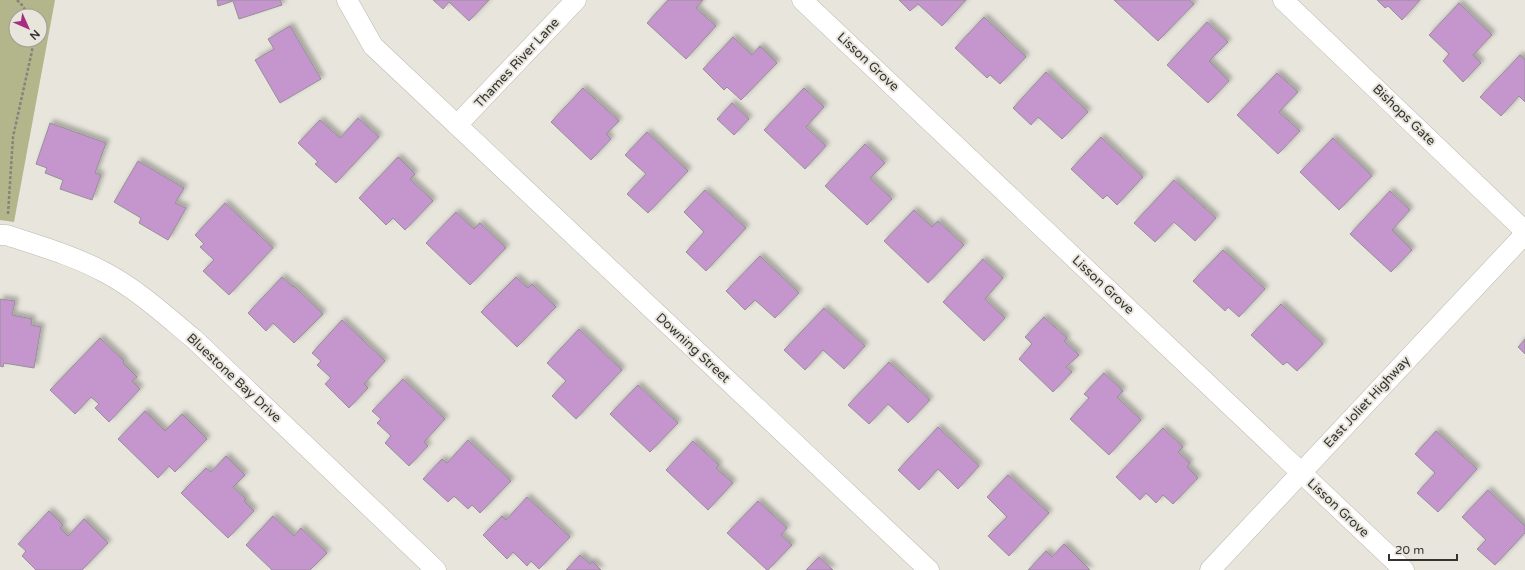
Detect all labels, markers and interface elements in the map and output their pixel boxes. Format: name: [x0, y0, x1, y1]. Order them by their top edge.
north arrow: [8, 8, 48, 48]
street label: Thames River Lane: [471, 15, 563, 111]
text: N: [27, 27, 42, 42]
street label: Lisson Grove: [834, 29, 902, 95]
street label: Bishops Gate: [1369, 81, 1439, 149]
street label: Lisson Grove: [1069, 252, 1137, 318]
street label: Downing Street: [653, 310, 733, 386]
street label: Bluestone Bay Drive: [183, 330, 285, 426]
street label: East Joliet Highway: [1320, 353, 1414, 451]
street label: Lisson Grove: [1304, 475, 1372, 541]
scale bar: [1389, 536, 1457, 562]
text: 20 m: [1395, 543, 1424, 557]

